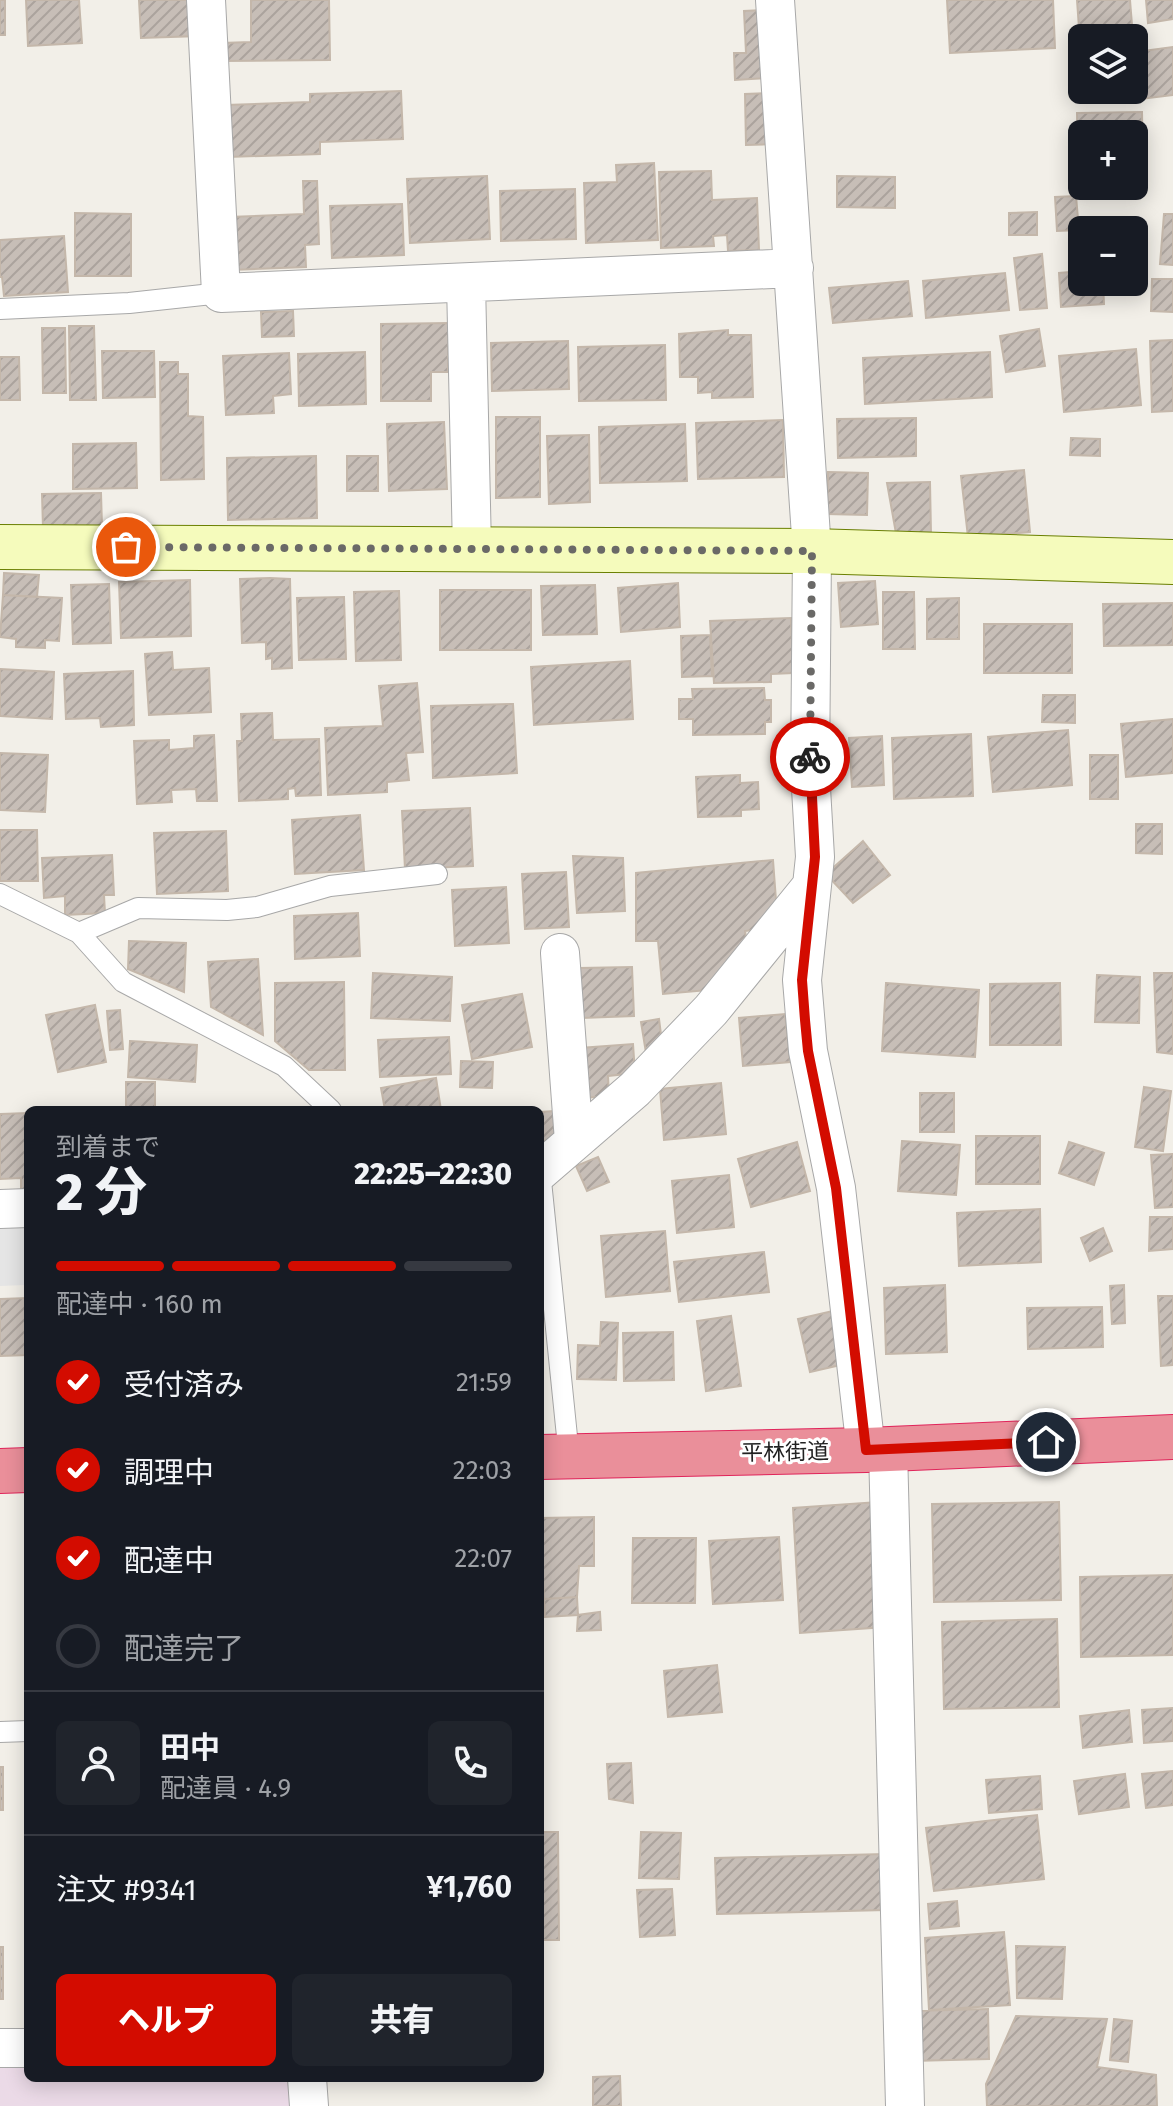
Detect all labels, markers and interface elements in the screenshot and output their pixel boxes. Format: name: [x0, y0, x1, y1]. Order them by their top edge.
map controls: [1068, 24, 1148, 296]
button: layers: [1068, 24, 1148, 104]
button: +: [1068, 120, 1148, 200]
button: −: [1068, 216, 1148, 296]
pin: [92, 513, 160, 581]
icon: bag: [104, 525, 148, 569]
courier: [770, 717, 850, 797]
icon: bike: [788, 735, 832, 779]
text: 到着まで: [56, 1132, 160, 1163]
text: 22:25–22:30: [354, 1156, 512, 1192]
text: 2 分: [56, 1161, 147, 1224]
text: 配達中 · 160 m: [56, 1289, 223, 1320]
icon: check: [56, 1360, 100, 1404]
text: 受付済み: [124, 1367, 244, 1403]
text: 21:59: [456, 1367, 512, 1398]
pin: [1012, 1408, 1080, 1476]
icon: home: [1024, 1420, 1068, 1464]
street label: 平林街道: [741, 1438, 829, 1466]
icon: check: [56, 1448, 100, 1492]
text: 調理中: [124, 1455, 214, 1491]
text: 22:03: [453, 1455, 512, 1486]
icon: check: [56, 1536, 100, 1580]
text: 配達中: [124, 1543, 214, 1579]
text: 22:07: [454, 1543, 512, 1574]
text: 配達完了: [124, 1631, 244, 1667]
button: person: [56, 1721, 140, 1805]
button: phone: [428, 1721, 512, 1805]
text: 田中: [160, 1730, 220, 1766]
text: 配達員 · 4.9: [160, 1773, 291, 1804]
text: ¥1,760: [427, 1869, 512, 1905]
text: 注文 #9341: [56, 1872, 197, 1908]
button: ヘルプ: [56, 1974, 276, 2066]
button: 共有: [292, 1974, 512, 2066]

